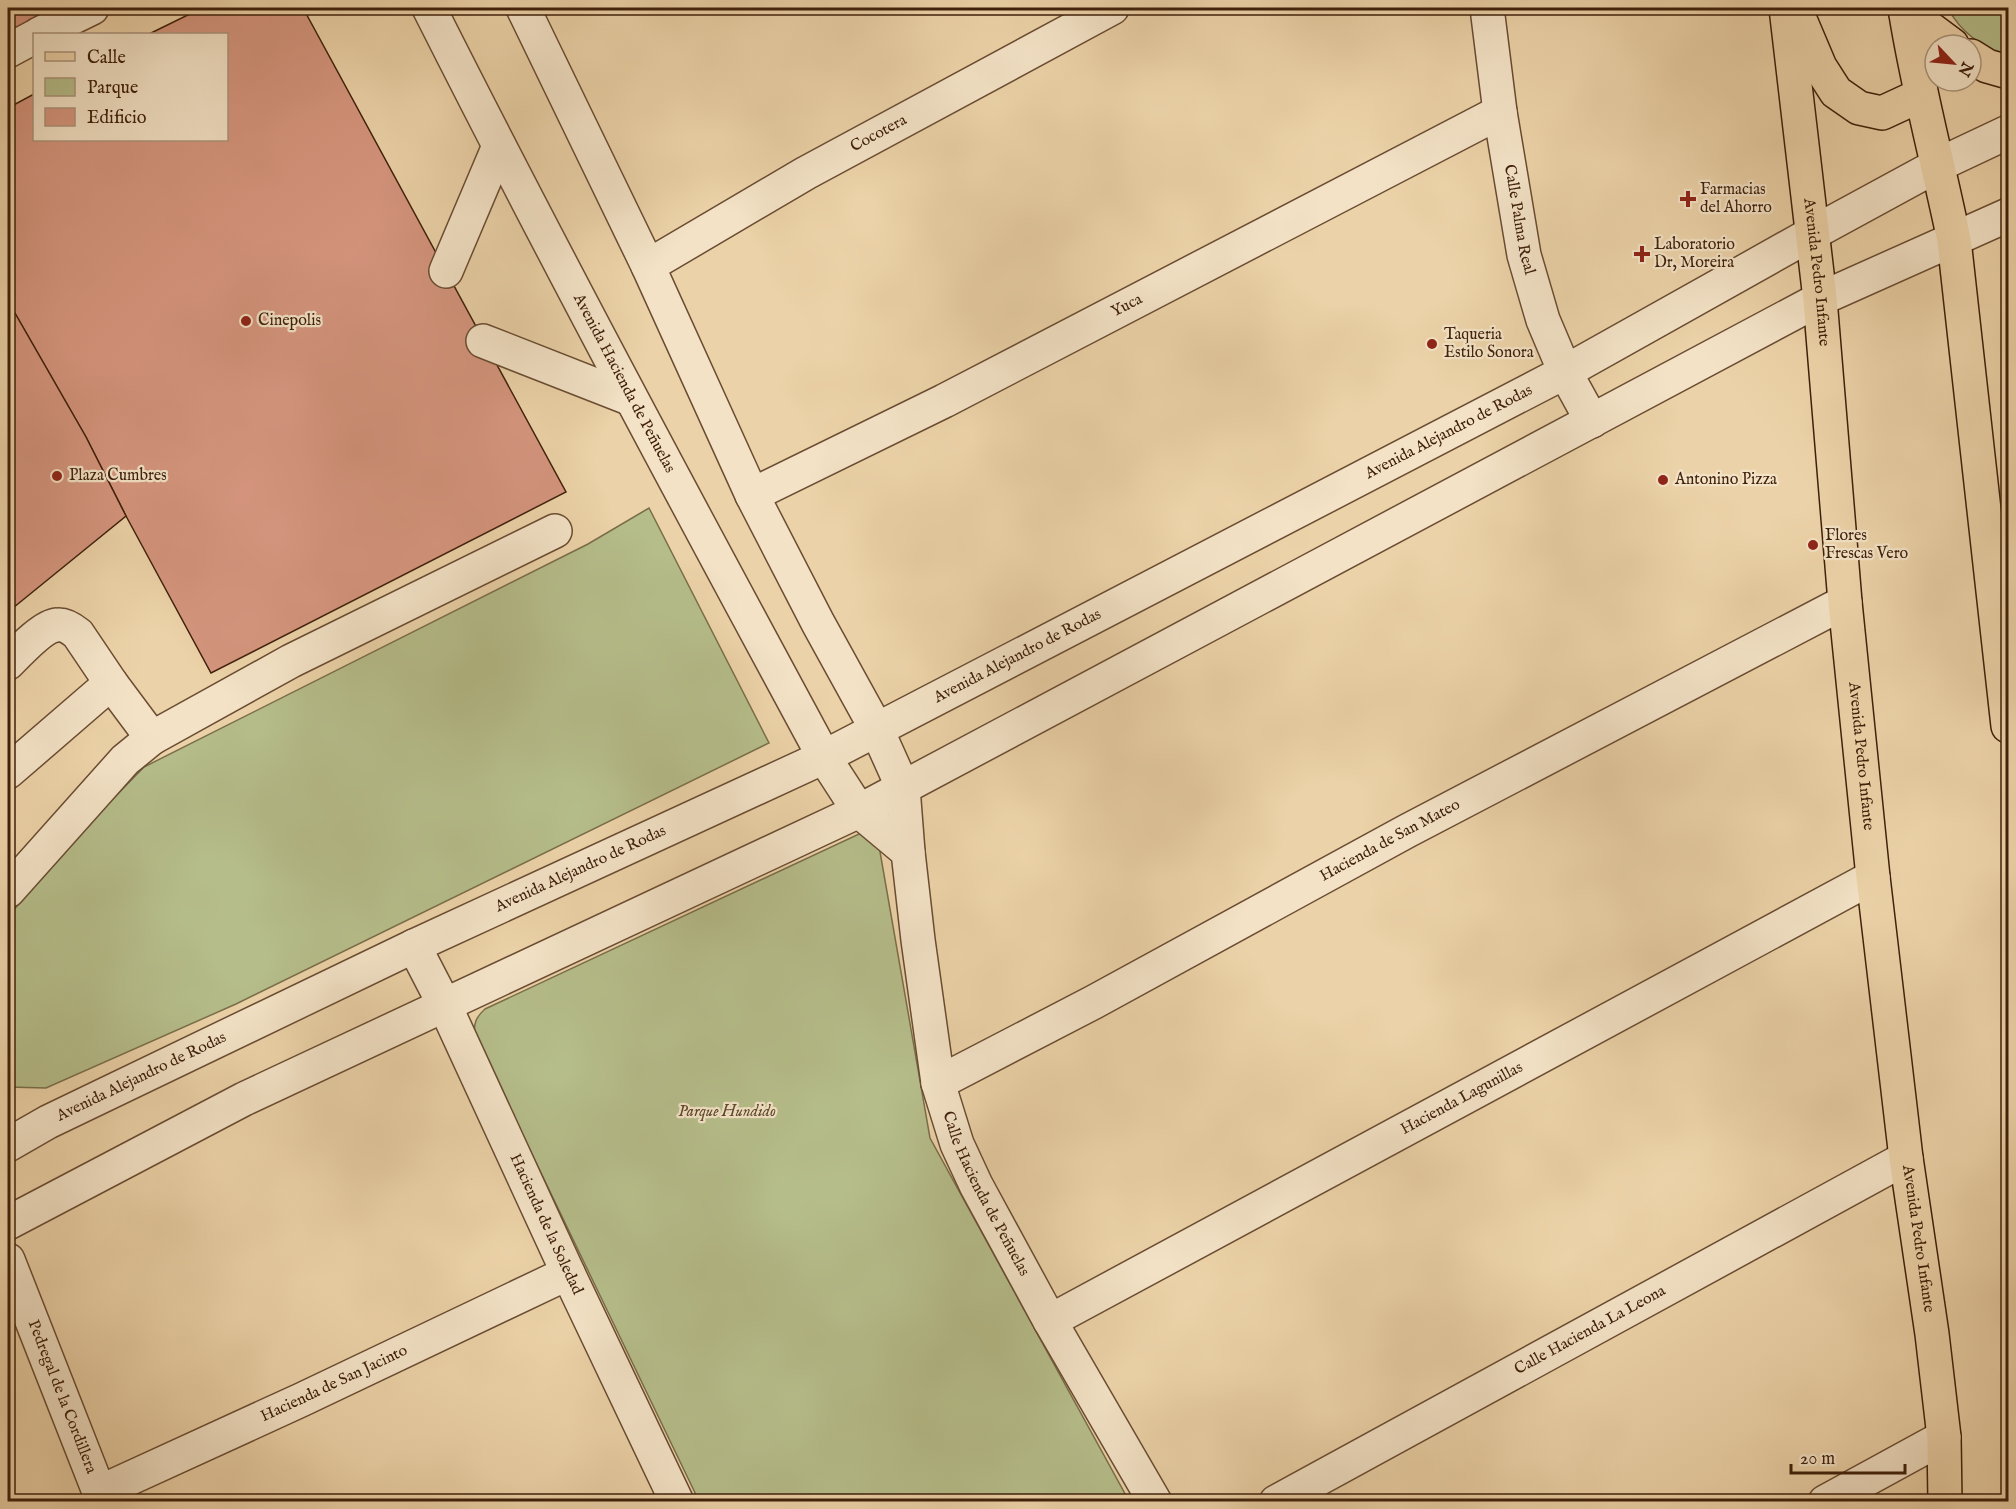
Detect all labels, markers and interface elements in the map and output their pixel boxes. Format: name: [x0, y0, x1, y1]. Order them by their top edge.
legend: [33, 33, 228, 141]
north arrow: [1923, 33, 1983, 93]
text: Calle: [87, 47, 126, 70]
text: N: [1953, 57, 1977, 79]
text: Parque: [87, 77, 138, 100]
text: Edificio: [87, 107, 147, 130]
street label: Cocotera: [847, 110, 911, 157]
street label: Calle Palma Real: [1499, 163, 1539, 278]
place label: Farmacias del Ahorro: [1700, 180, 1772, 218]
marker: Farmacias del Ahorro: [1681, 192, 1695, 206]
street label: Avenida Pedro Infante: [1798, 196, 1834, 347]
place label: Laboratorio Dr, Moreira: [1654, 235, 1735, 273]
marker: Laboratorio Dr, Moreira: [1635, 247, 1649, 261]
street label: Avenida Hacienda de Peñuelas: [568, 290, 680, 477]
street label: Yuca: [1108, 290, 1146, 322]
place label: Cinepolis: [258, 311, 321, 331]
marker: Cinepolis: [239, 314, 253, 328]
place label: Taqueria Estilo Sonora: [1444, 325, 1534, 363]
marker: Taqueria Estilo Sonora: [1425, 337, 1439, 351]
street label: Avenida Alejandro de Rodas: [1361, 380, 1536, 485]
place label: Plaza Cumbres: [69, 466, 167, 486]
marker: Plaza Cumbres: [50, 469, 64, 483]
place label: Antonino Pizza: [1674, 470, 1777, 490]
marker: Antonino Pizza: [1656, 473, 1670, 487]
place label: Flores Frescas Vero: [1825, 526, 1909, 564]
marker: Flores Frescas Vero: [1806, 538, 1820, 552]
street label: Avenida Alejandro de Rodas: [930, 604, 1105, 709]
street label: Avenida Pedro Infante: [1843, 680, 1878, 831]
street label: Hacienda de San Mateo: [1316, 795, 1464, 887]
street label: Avenida Alejandro de Rodas: [491, 821, 670, 918]
street label: Avenida Alejandro de Rodas: [53, 1028, 230, 1127]
street label: Hacienda Lagunillas: [1397, 1058, 1527, 1140]
park label: Parque Hundido: [678, 1102, 776, 1122]
street label: Calle Hacienda de Peñuelas: [937, 1109, 1034, 1280]
street label: Hacienda de la Soledad: [504, 1151, 587, 1299]
street label: Avenida Pedro Infante: [1897, 1163, 1939, 1314]
street label: Calle Hacienda La Leona: [1511, 1281, 1669, 1380]
street label: Pedregal de la Cordillera: [23, 1317, 101, 1477]
street label: Hacienda de San Jacinto: [258, 1341, 411, 1427]
scale bar: [1791, 1437, 1905, 1475]
text: 20 m: [1800, 1448, 1835, 1471]

